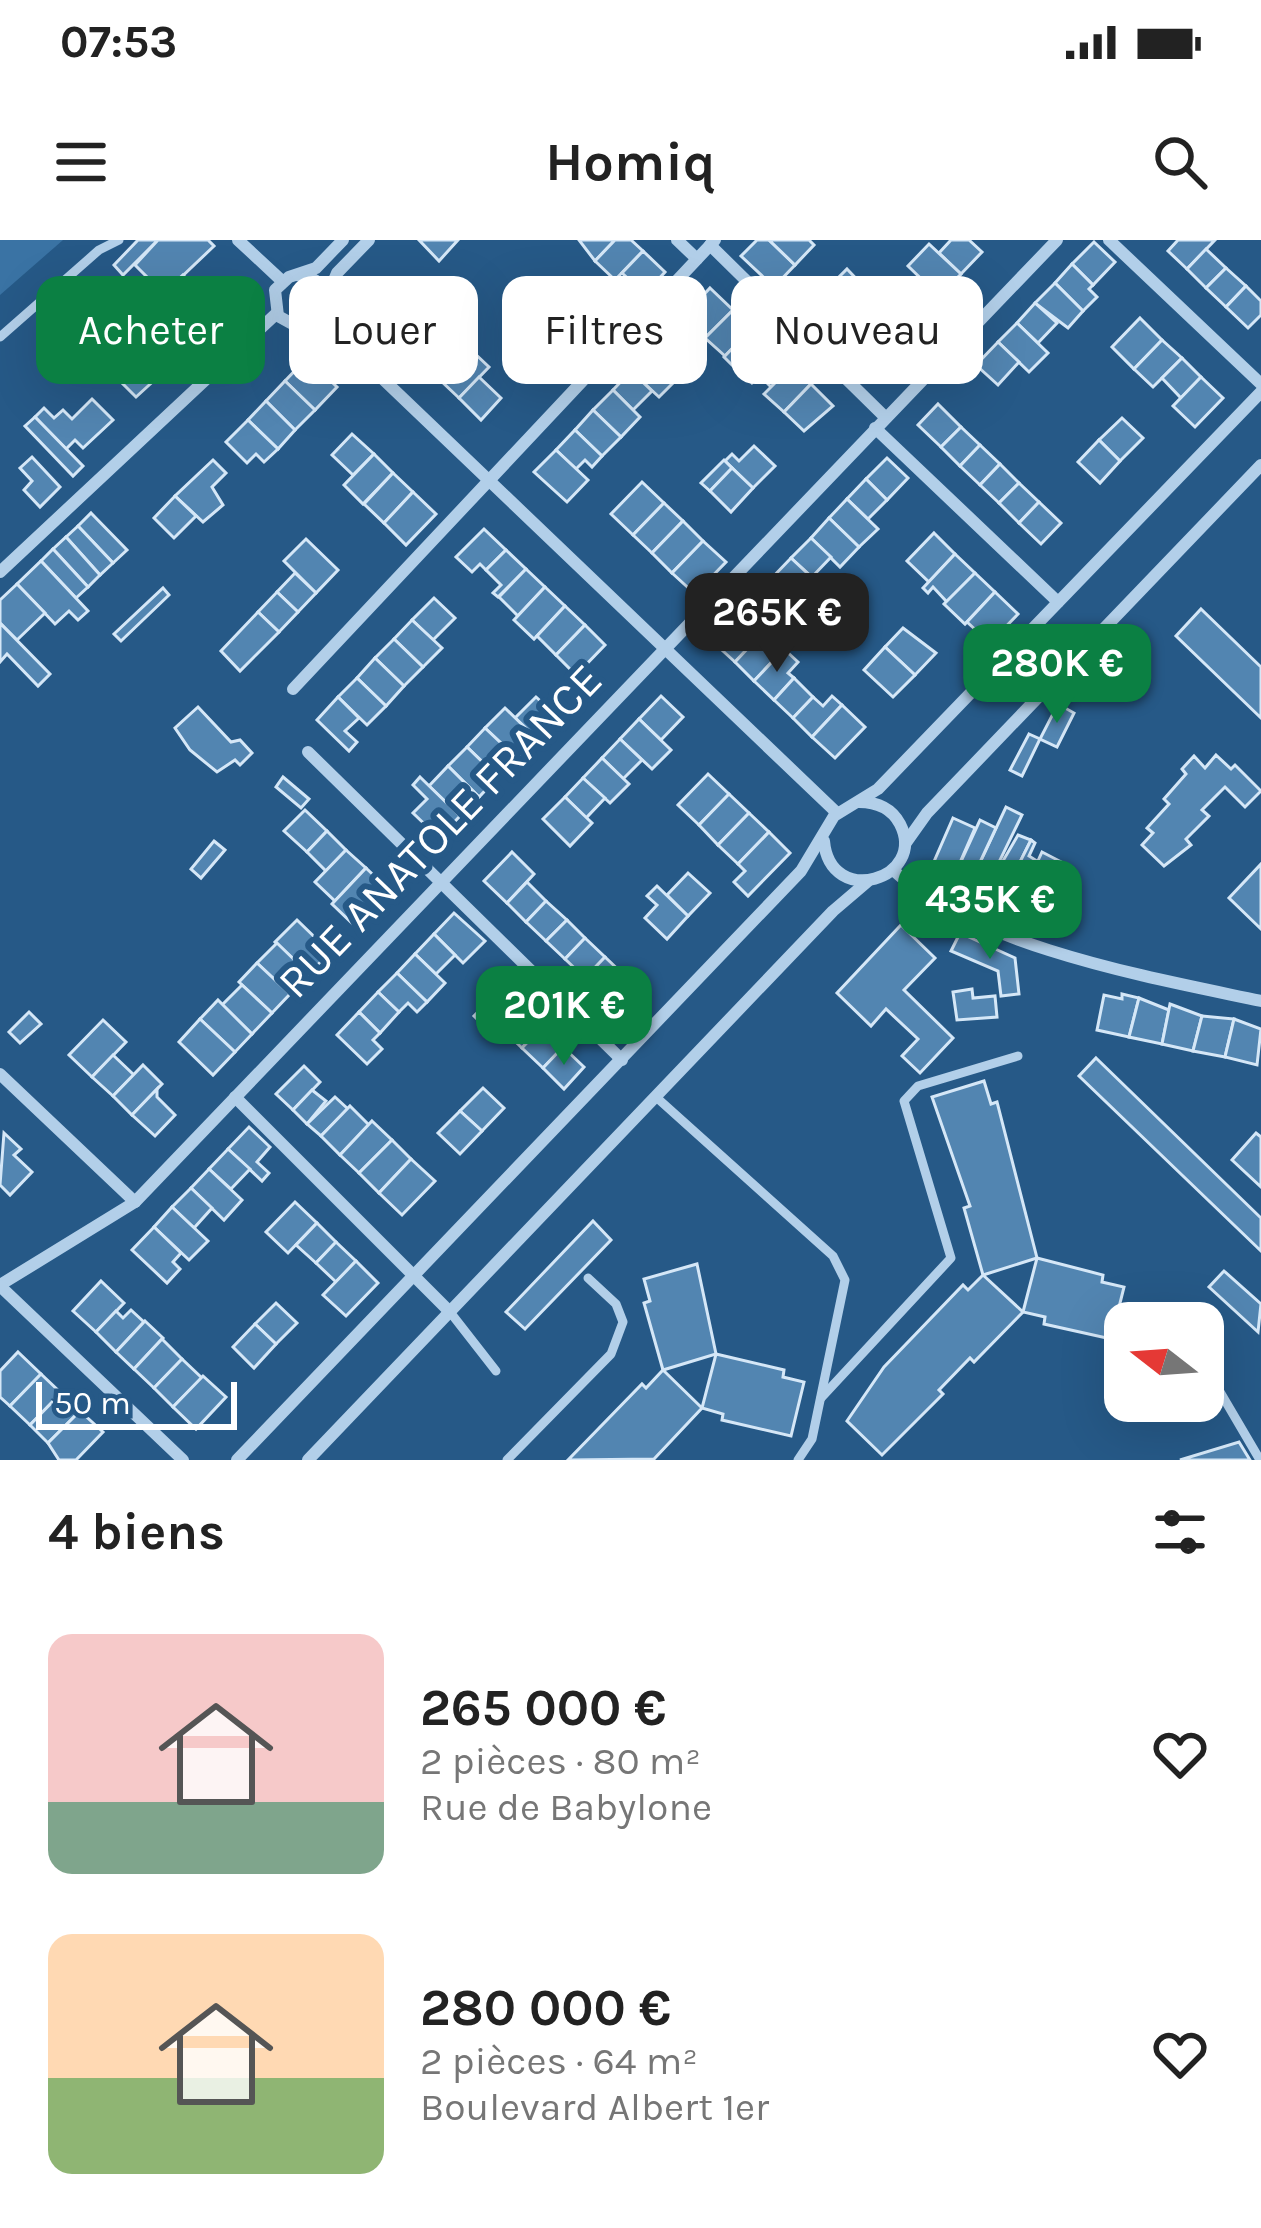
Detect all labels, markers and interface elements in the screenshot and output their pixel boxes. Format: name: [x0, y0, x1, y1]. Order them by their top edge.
text: 07:53: [60, 16, 177, 68]
icon: menu: [48, 129, 114, 195]
icon: search: [1147, 129, 1213, 195]
text: Homiq: [545, 130, 716, 194]
chip: Acheter: [36, 276, 265, 384]
chip: Louer: [289, 276, 478, 384]
chip: Filtres: [502, 276, 707, 384]
chip: Nouveau: [731, 276, 983, 384]
pin: 265K €: [679, 573, 875, 675]
text: 265K €: [712, 589, 842, 635]
pin: 280K €: [959, 624, 1155, 726]
text: 280K €: [990, 640, 1124, 686]
street label: RUE ANATOLE FRANCE: [267, 654, 613, 1008]
pin: 435K €: [892, 860, 1088, 962]
text: 435K €: [925, 876, 1055, 922]
pin: 201K €: [466, 966, 662, 1068]
text: 201K €: [503, 982, 625, 1028]
north arrow: [1104, 1302, 1224, 1422]
map controls: [1104, 1302, 1224, 1422]
scale bar: [36, 1376, 237, 1429]
text: 50 m: [54, 1384, 131, 1422]
icon: filters: [1147, 1499, 1213, 1565]
text: 4 biens: [48, 1502, 225, 1562]
text: 265 000 €: [420, 1678, 666, 1738]
icon: home: [144, 1682, 288, 1826]
icon: heart: [1147, 1721, 1213, 1787]
text: 2 pièces · 80 m²: [420, 1738, 701, 1784]
text: Rue de Babylone: [420, 1784, 712, 1830]
text: 280 000 €: [420, 1978, 671, 2038]
icon: home: [144, 1982, 288, 2126]
icon: heart: [1147, 2021, 1213, 2087]
text: 2 pièces · 64 m²: [420, 2038, 698, 2084]
text: Boulevard Albert 1er: [420, 2084, 769, 2130]

